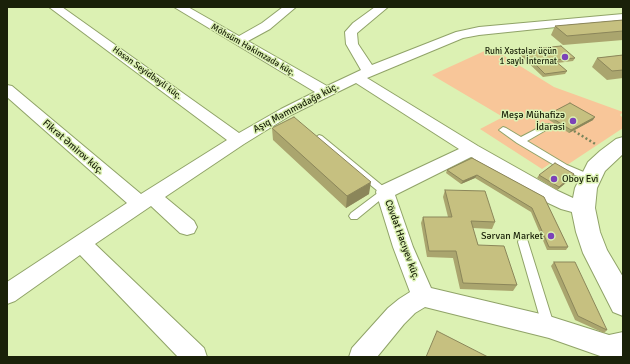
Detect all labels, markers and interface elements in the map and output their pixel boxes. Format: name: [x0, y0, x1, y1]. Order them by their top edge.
street label: Möhsüm Həkimzadə küç.: [209, 22, 297, 78]
street label: Həsən Seyidbəyli küç.: [110, 44, 184, 102]
place label: Ruhi Xəstələr üçün 1 saylı İnternat: [485, 47, 557, 68]
marker: Ruhi Xəstələr üçün 1 saylı İnternat: [560, 52, 570, 62]
street label: Aşıq Məmmədağa küç.: [251, 80, 341, 136]
place label: Meşə Mühafizə İdarəsi: [501, 109, 565, 132]
marker: Meşə Mühafizə İdarəsi: [568, 116, 578, 126]
street label: Fikrət Əmirov küç.: [40, 117, 106, 177]
place label: Oboy Evi: [562, 173, 598, 185]
marker: Oboy Evi: [549, 174, 559, 184]
street label: Cövdət Hacıyev küç.: [382, 198, 422, 282]
place label: Sərvan Market: [481, 230, 543, 242]
marker: Sərvan Market: [546, 231, 556, 241]

